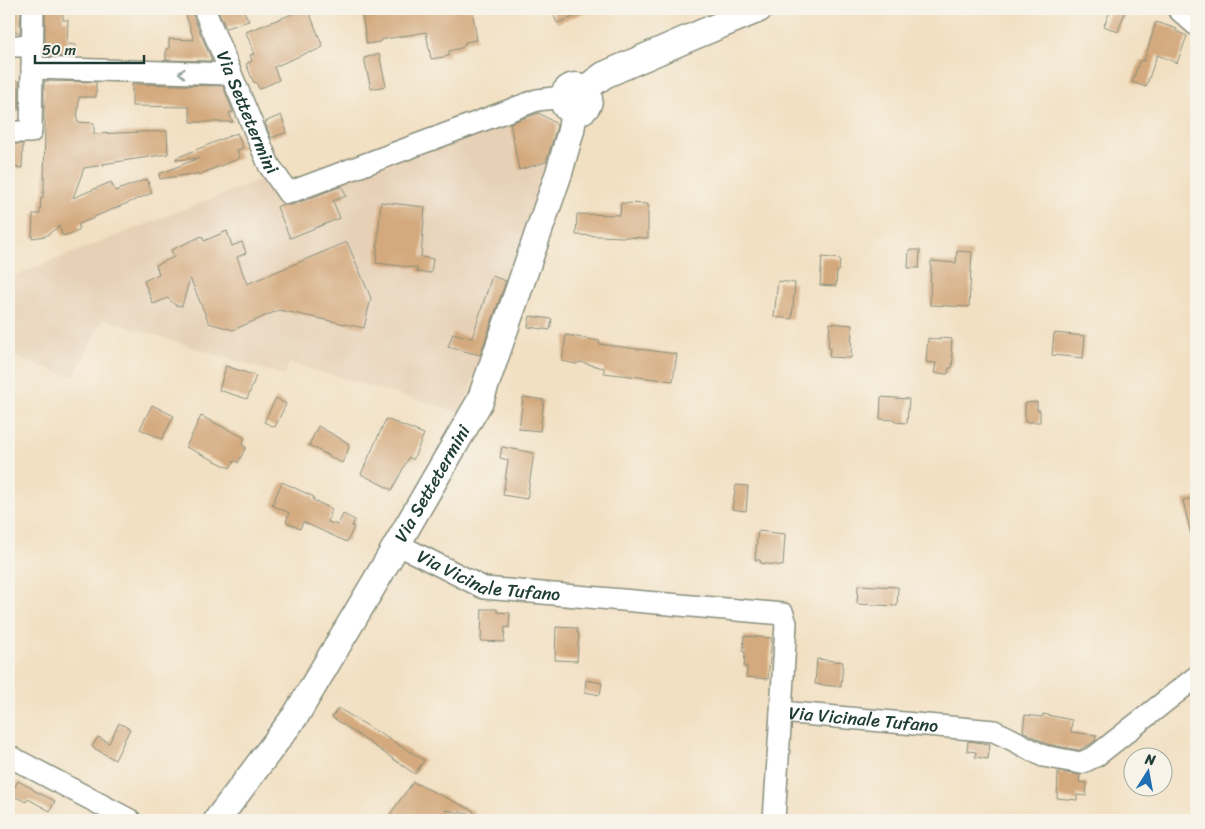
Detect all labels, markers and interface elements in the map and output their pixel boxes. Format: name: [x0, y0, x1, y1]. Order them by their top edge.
scale bar: [35, 32, 144, 64]
text: 50 m: [42, 37, 77, 63]
street label: Via Settetermini: [207, 46, 288, 182]
one-way arrow: [177, 67, 185, 78]
street label: Via Settetermini: [385, 418, 480, 548]
street label: Via Vicinale Tufano: [411, 541, 562, 611]
street label: Via Vicinale Tufano: [787, 697, 940, 742]
north arrow: [1122, 746, 1172, 796]
text: N: [1142, 746, 1158, 773]

